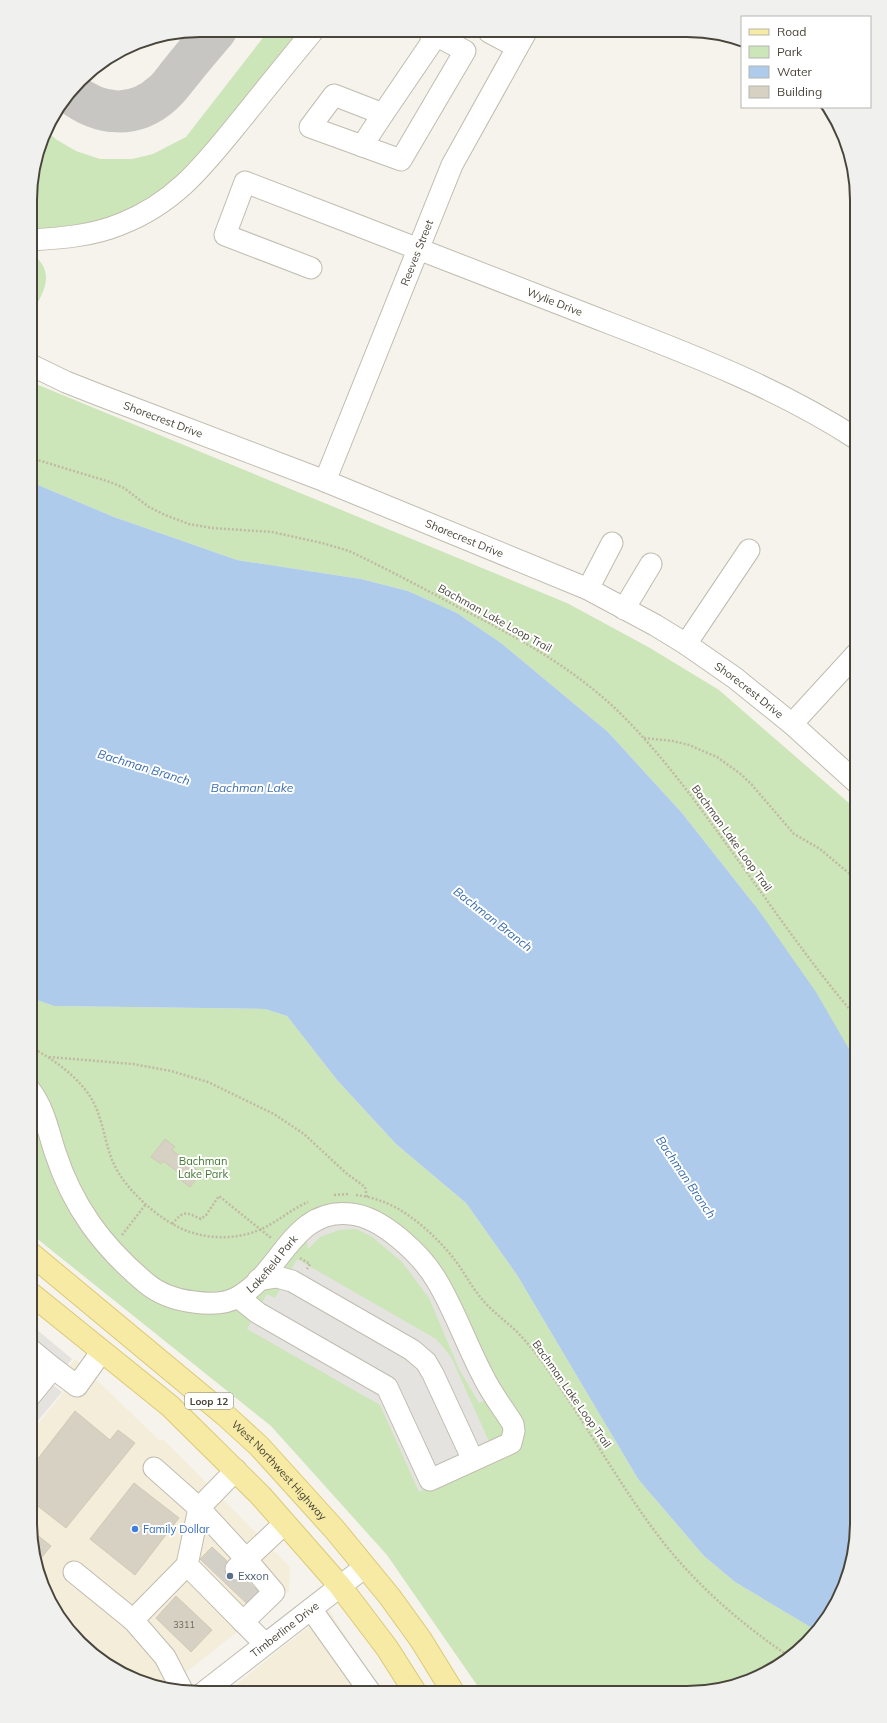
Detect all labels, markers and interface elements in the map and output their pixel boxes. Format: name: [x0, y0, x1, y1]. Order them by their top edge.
legend: [741, 16, 871, 108]
text: Road: [777, 24, 806, 39]
text: Park: [777, 44, 803, 59]
text: Water: [777, 64, 813, 79]
text: Building: [777, 84, 822, 99]
street label: Reeves Street: [397, 218, 436, 288]
street label: Wylie Drive: [525, 285, 585, 319]
street label: Shorecrest Drive: [122, 398, 205, 441]
street label: Shorecrest Drive: [423, 516, 506, 561]
street label: Bachman Lake Loop Trail: [436, 581, 554, 655]
street label: Shorecrest Drive: [712, 659, 786, 721]
water label: Bachman Branch: [96, 746, 192, 788]
water label: Bachman Lake: [211, 780, 294, 795]
street label: Bachman Lake Loop Trail: [689, 782, 775, 894]
water label: Bachman Branch: [451, 884, 535, 954]
water label: Bachman Branch: [653, 1133, 719, 1221]
park label: Bachman Lake Park: [178, 1154, 228, 1181]
street label: Lakefield Park: [243, 1232, 301, 1296]
street label: Bachman Lake Loop Trail: [530, 1338, 614, 1450]
road number: Loop 12: [185, 1393, 233, 1409]
street label: West Northwest Highway: [229, 1417, 330, 1523]
place label: Family Dollar: [143, 1522, 210, 1536]
marker: Family Dollar: [130, 1524, 140, 1534]
place label: Exxon: [238, 1569, 269, 1583]
marker: Exxon: [225, 1571, 235, 1581]
street label: Timberline Drive: [248, 1599, 322, 1660]
house number: 3311: [173, 1619, 195, 1630]

